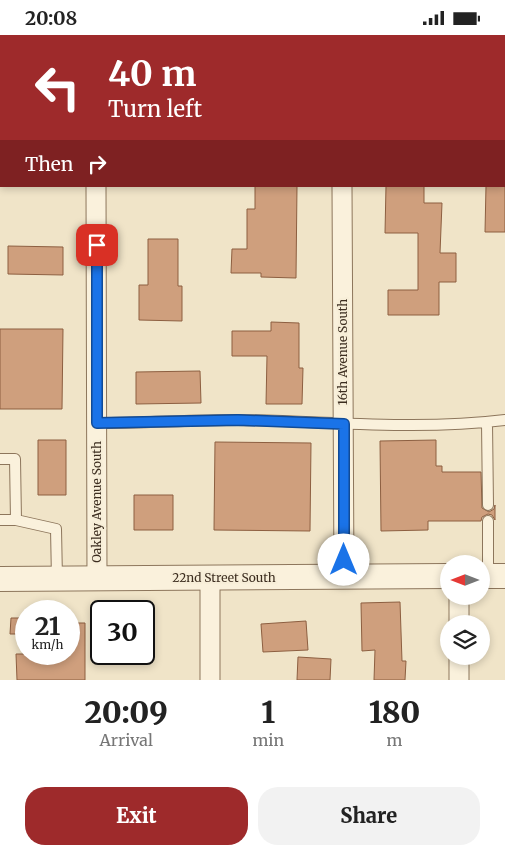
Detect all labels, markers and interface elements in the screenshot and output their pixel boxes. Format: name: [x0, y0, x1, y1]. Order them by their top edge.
text: 20:08: [25, 6, 77, 30]
text: 40 m: [108, 52, 196, 96]
icon: left: [25, 55, 90, 120]
text: Turn left: [108, 95, 202, 123]
icon: right: [83, 150, 111, 178]
text: Then: [25, 152, 73, 176]
pin: [76, 224, 118, 266]
icon: arrive: [83, 231, 111, 259]
street label: 16th Avenue South: [335, 299, 350, 405]
street label: Oakley Avenue South: [89, 441, 104, 563]
position arrow: [317, 533, 369, 585]
north arrow: [440, 555, 490, 605]
map controls: [440, 555, 490, 665]
street label: 22nd Street South: [172, 570, 276, 585]
speed limit sign: 30: [90, 600, 155, 665]
text: 21: [35, 610, 60, 642]
button: layers: [440, 615, 490, 665]
text: km/h: [32, 637, 63, 652]
text: 20:09: [85, 693, 168, 731]
text: 1: [261, 693, 275, 731]
text: 180: [369, 693, 420, 731]
text: Arrival: [99, 730, 153, 750]
text: min: [252, 730, 284, 750]
text: m: [387, 730, 402, 750]
button: Exit: [25, 787, 248, 845]
button: Share: [258, 787, 480, 845]

